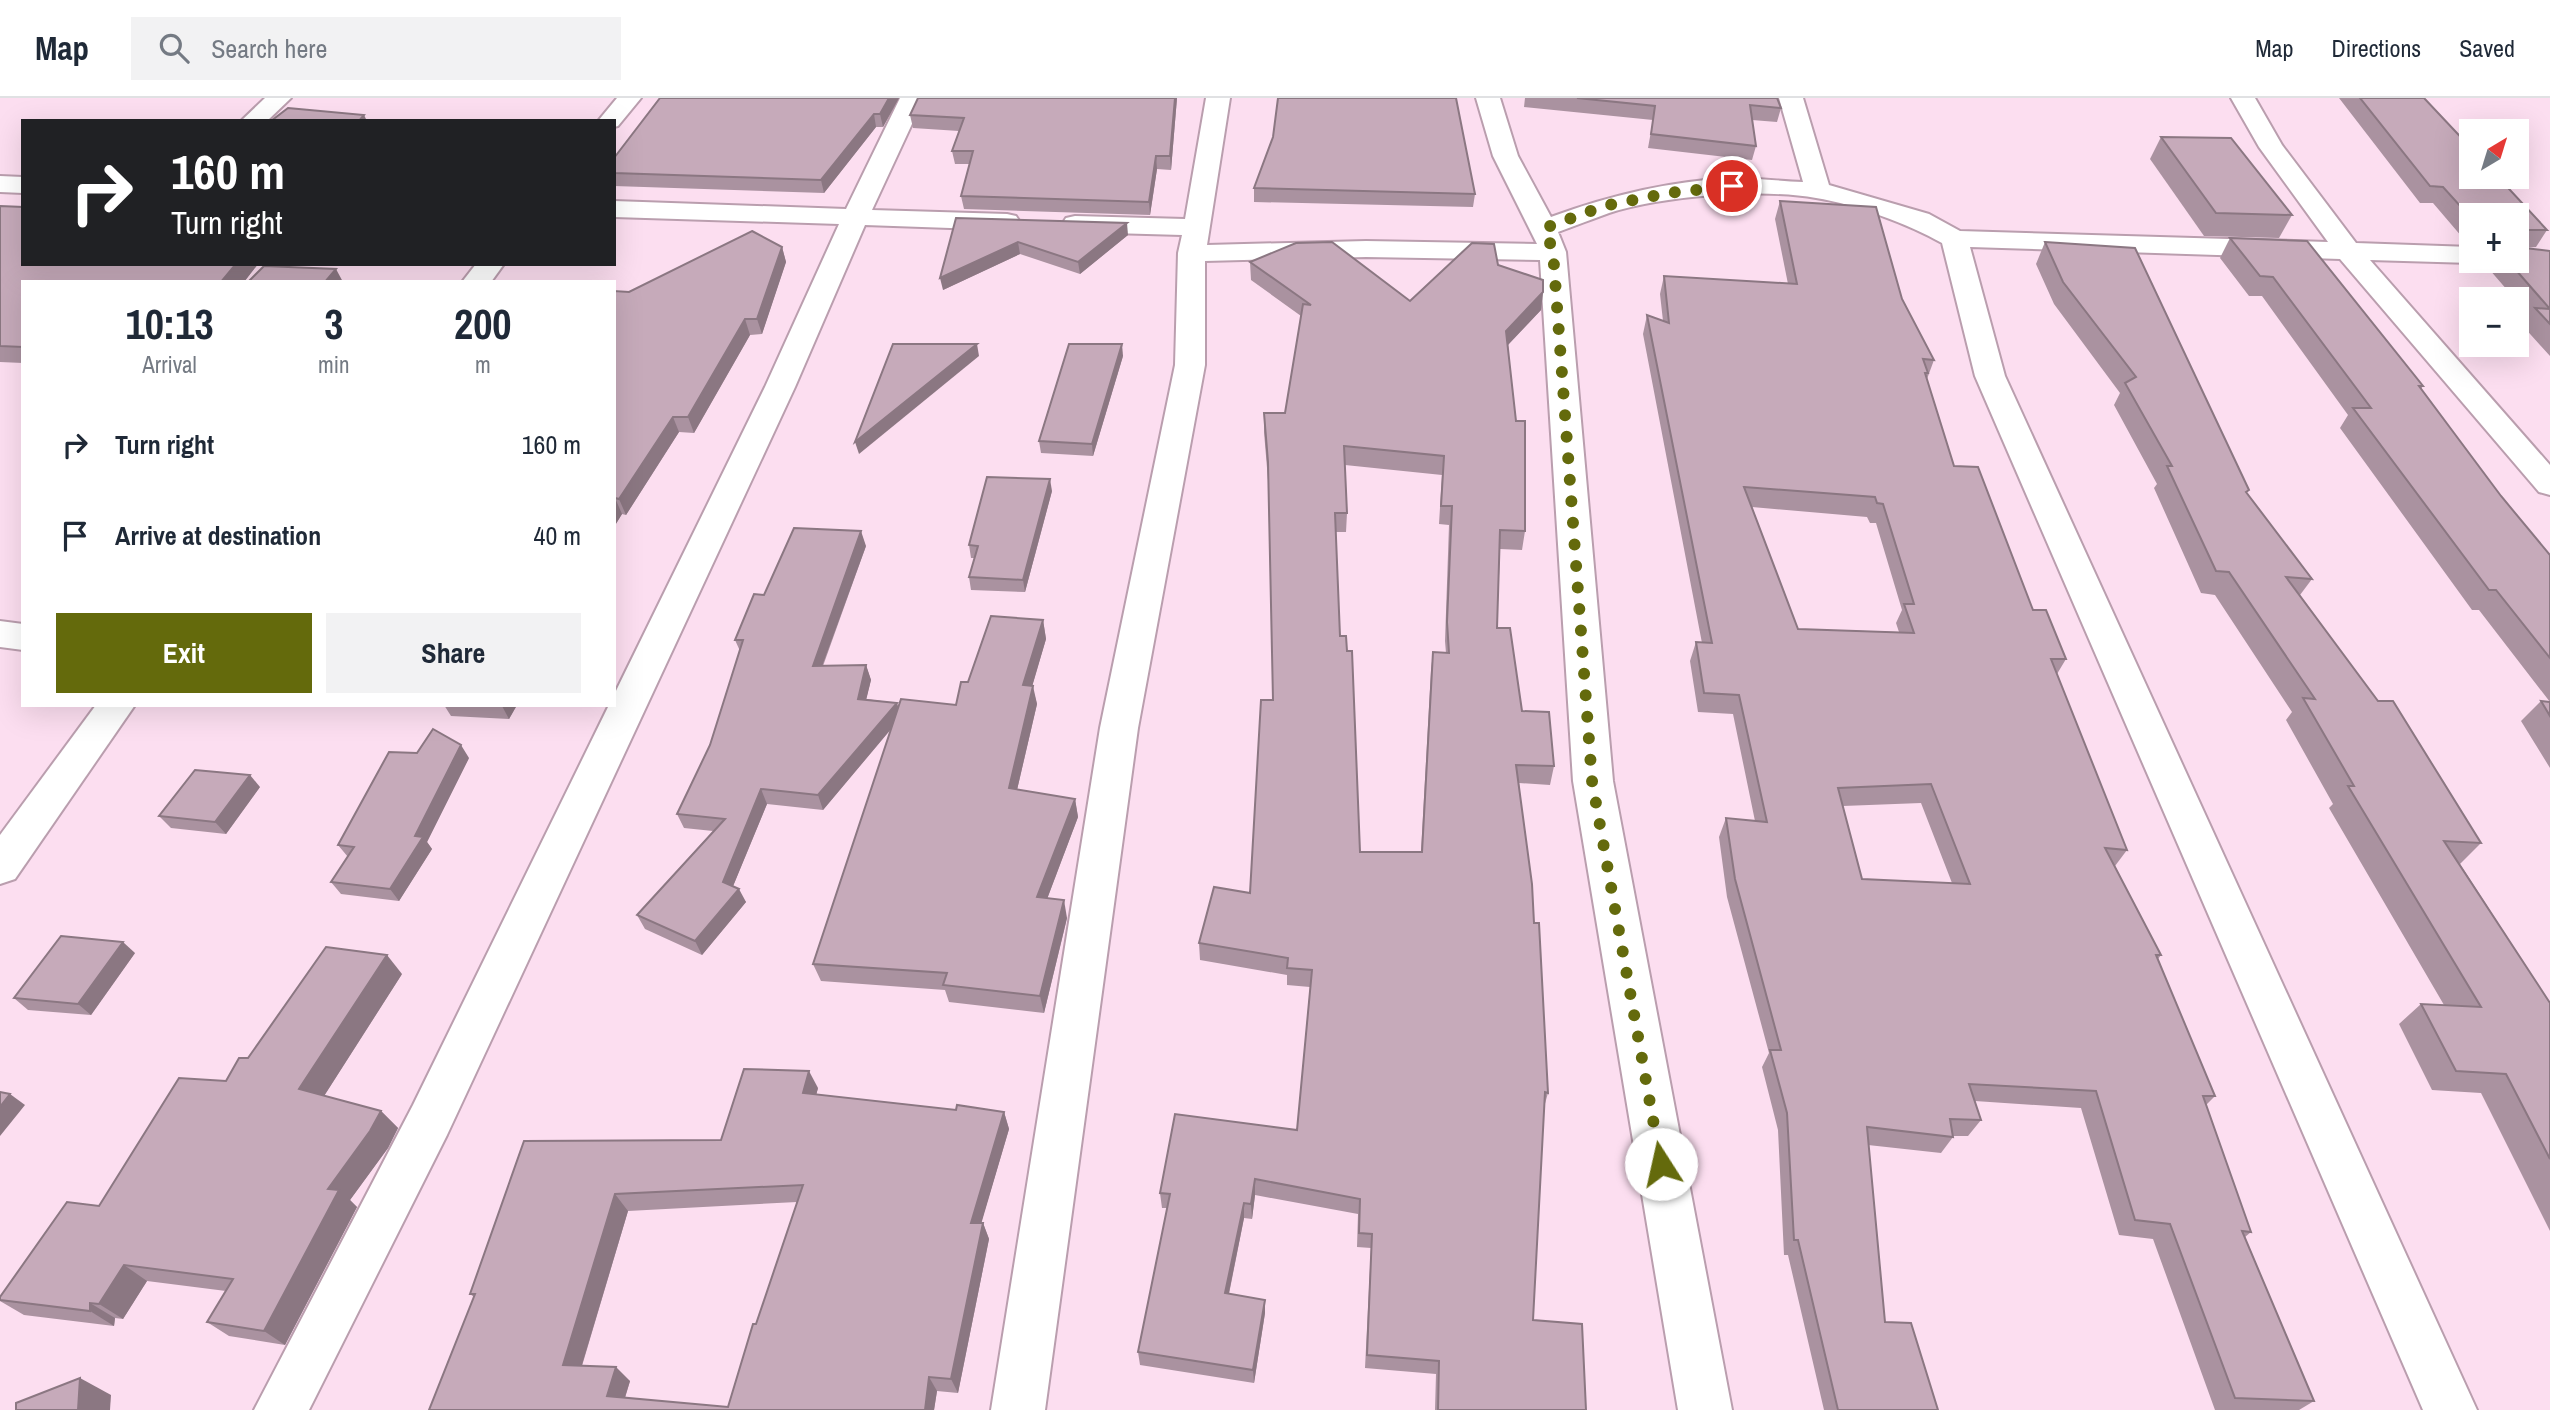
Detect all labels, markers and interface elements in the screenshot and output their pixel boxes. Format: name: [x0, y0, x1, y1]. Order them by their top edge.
search box: [131, 17, 621, 80]
text: Map: [35, 26, 89, 70]
icon: search: [155, 29, 193, 67]
text: Search here: [211, 31, 327, 66]
text: Map: [2255, 32, 2293, 64]
text: Directions: [2331, 32, 2421, 64]
text: Saved: [2459, 32, 2515, 64]
north arrow: [2459, 119, 2529, 189]
map controls: [2459, 119, 2529, 357]
text: 160 m: [171, 138, 285, 204]
icon: right: [56, 147, 147, 238]
pin: [1702, 156, 1762, 216]
icon: arrive: [1713, 167, 1751, 205]
text: Turn right: [171, 201, 283, 244]
button: +: [2459, 203, 2529, 273]
button: −: [2459, 287, 2529, 357]
text: 10:13: [126, 296, 214, 352]
text: 3: [324, 296, 343, 352]
text: 200: [454, 296, 512, 352]
text: Arrival: [142, 349, 197, 380]
text: min: [318, 349, 350, 380]
text: m: [475, 349, 491, 380]
icon: right: [56, 426, 94, 464]
text: Turn right: [115, 427, 214, 462]
text: 160 m: [522, 427, 581, 462]
icon: arrive: [56, 517, 94, 555]
text: Arrive at destination: [115, 518, 321, 553]
text: 40 m: [534, 518, 581, 553]
button: Exit: [56, 613, 312, 693]
button: Share: [326, 613, 581, 693]
position arrow: [1624, 1127, 1698, 1201]

